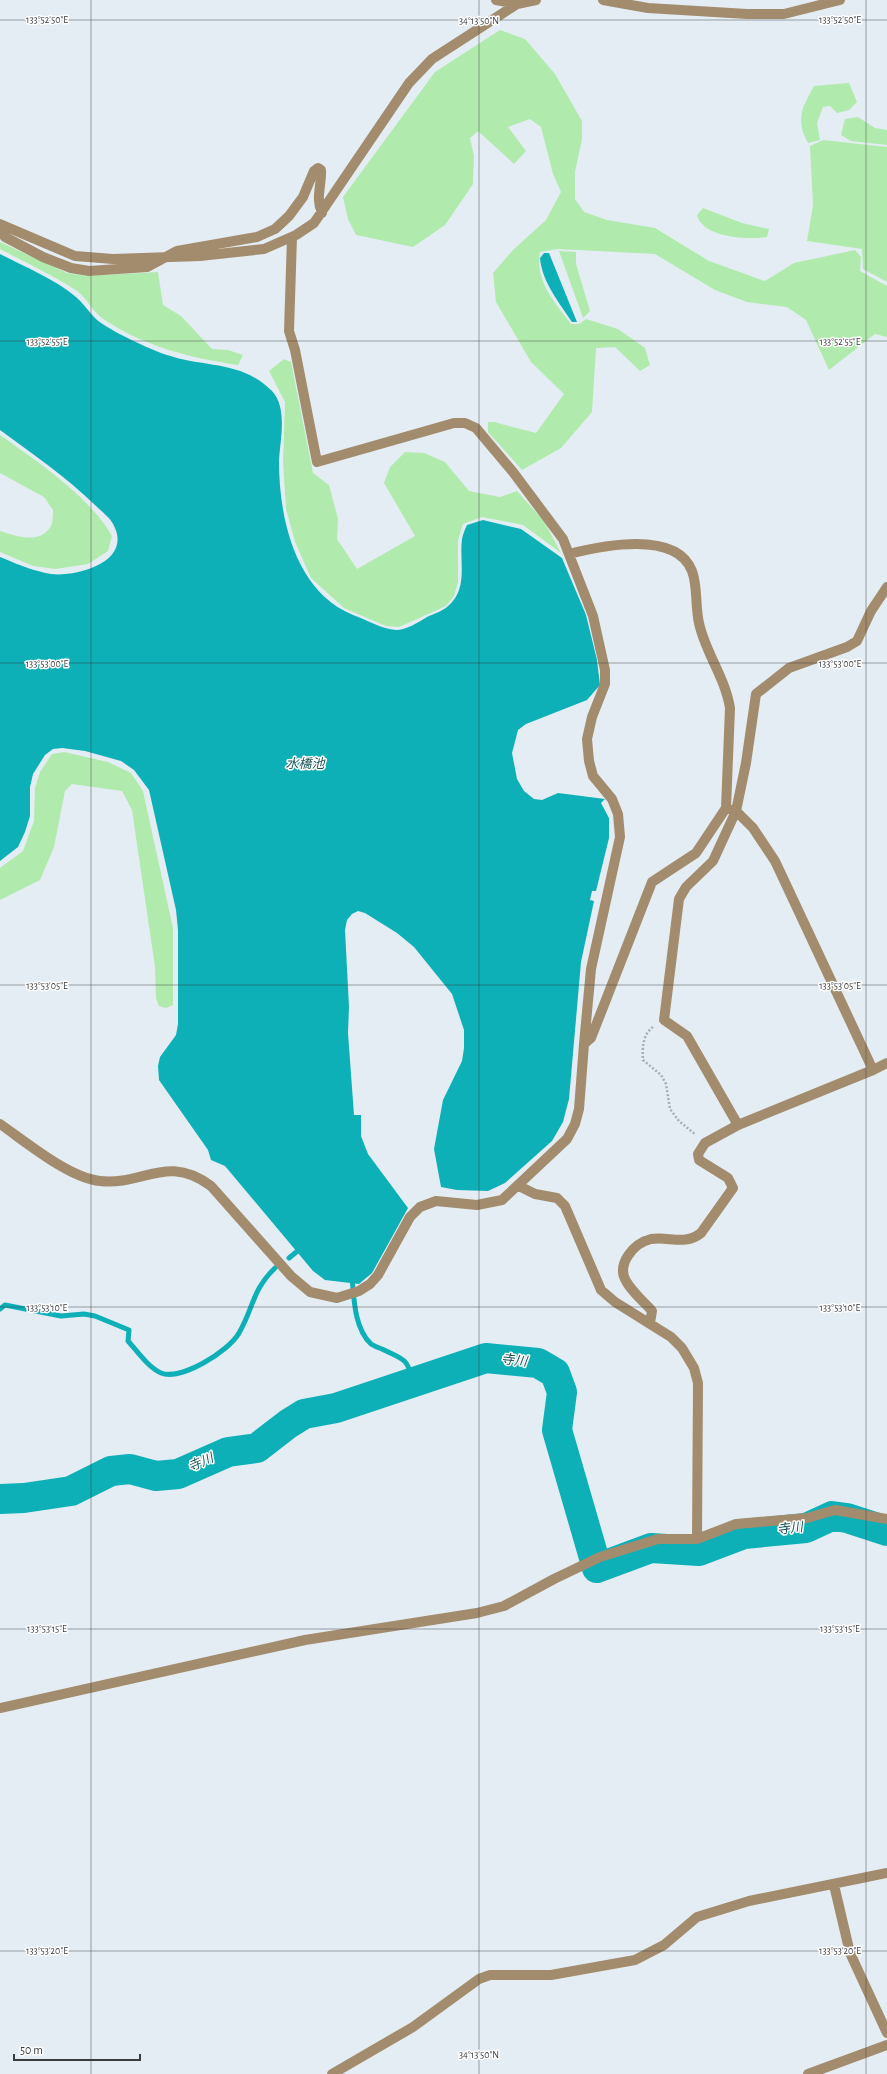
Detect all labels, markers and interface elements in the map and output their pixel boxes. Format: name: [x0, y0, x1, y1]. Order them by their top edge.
text: 133°52'50"E: [26, 15, 68, 25]
text: 133°52'50"E: [819, 15, 861, 25]
text: 34°13'50"N: [459, 16, 499, 26]
text: 133°52'55"E: [27, 337, 68, 347]
text: 133°52'55"E: [820, 337, 861, 347]
text: 133°53'00"E: [26, 659, 69, 669]
text: 133°53'00"E: [819, 659, 862, 669]
water label: 水橋池: [285, 757, 326, 771]
text: 133°53'05"E: [26, 981, 68, 991]
text: 133°53'05"E: [819, 981, 861, 991]
text: 133°53'10"E: [27, 1303, 68, 1313]
text: 133°53'10"E: [820, 1303, 861, 1313]
water label: 寺川: [500, 1352, 530, 1369]
water label: 寺川: [186, 1450, 217, 1474]
water label: 寺川: [776, 1520, 806, 1537]
text: 133°53'15"E: [27, 1624, 67, 1634]
text: 133°53'15"E: [820, 1624, 860, 1634]
text: 133°53'20"E: [26, 1946, 68, 1956]
text: 133°53'20"E: [819, 1946, 861, 1956]
scale bar: [14, 2036, 140, 2062]
text: 50 m: [20, 2044, 43, 2056]
text: 34°13'50"N: [459, 2050, 499, 2060]

